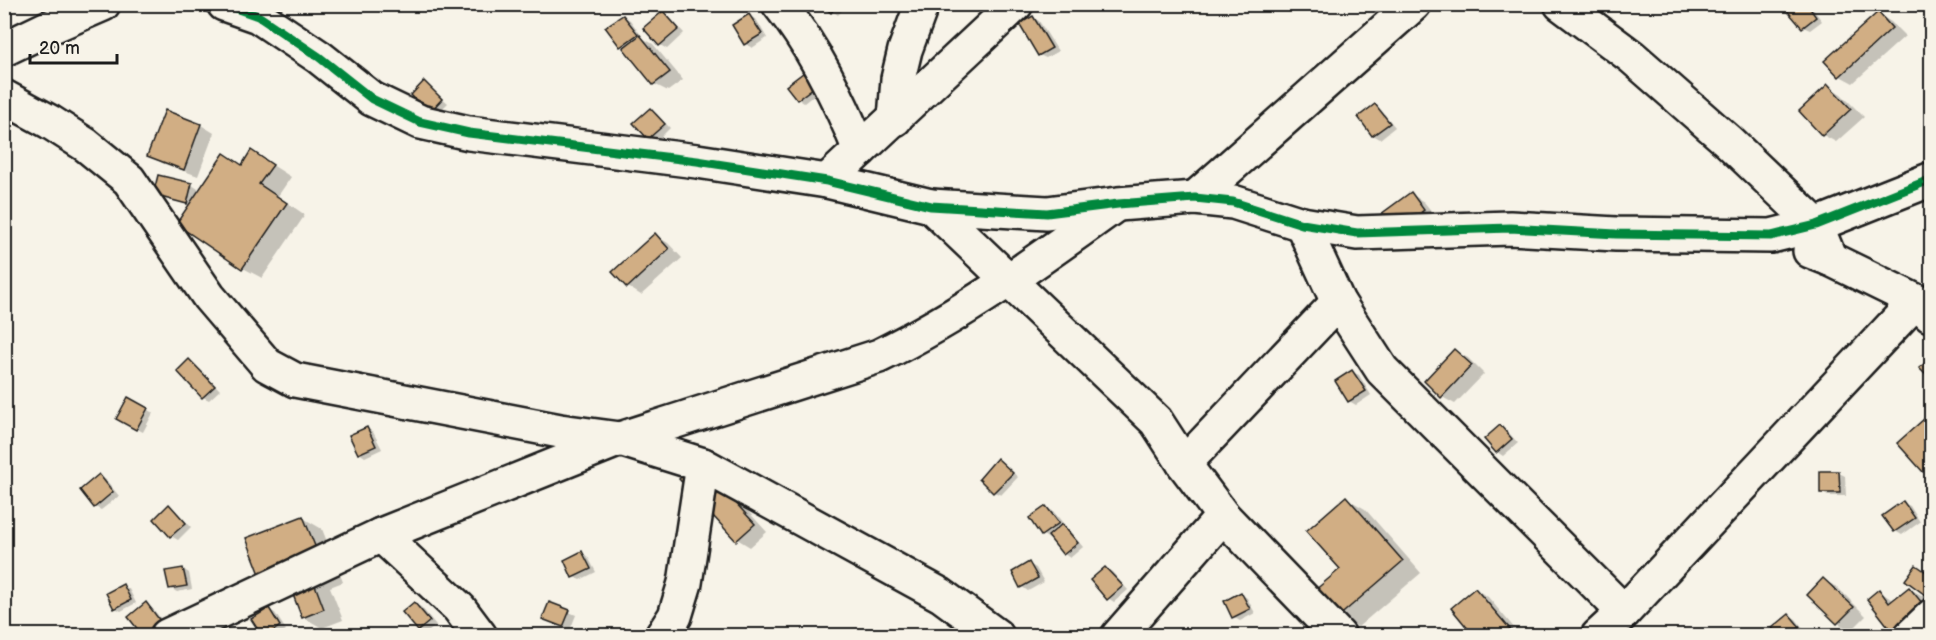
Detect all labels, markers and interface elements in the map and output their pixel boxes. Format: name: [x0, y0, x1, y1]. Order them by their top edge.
scale bar: [30, 27, 117, 65]
text: 20 m: [39, 38, 80, 59]

